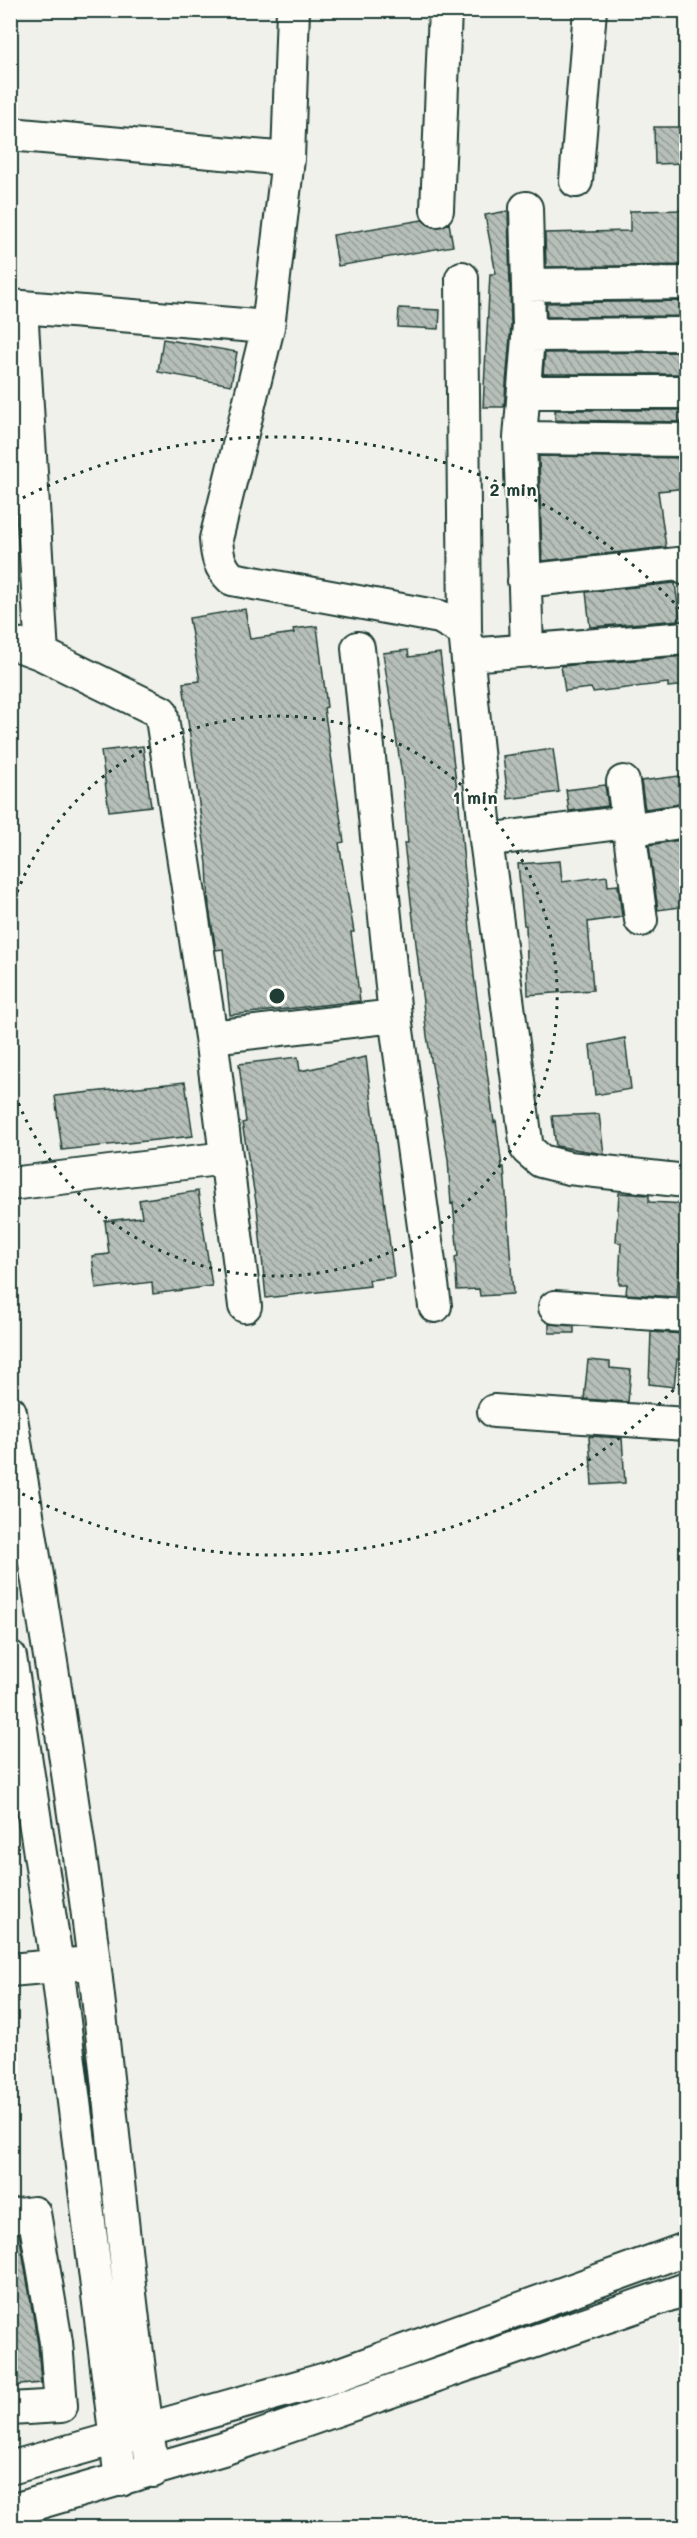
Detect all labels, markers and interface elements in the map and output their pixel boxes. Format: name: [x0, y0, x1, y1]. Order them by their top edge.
text: 2 min: [489, 477, 537, 501]
text: 1 min: [452, 785, 498, 809]
centre of rings: [267, 986, 287, 1006]

